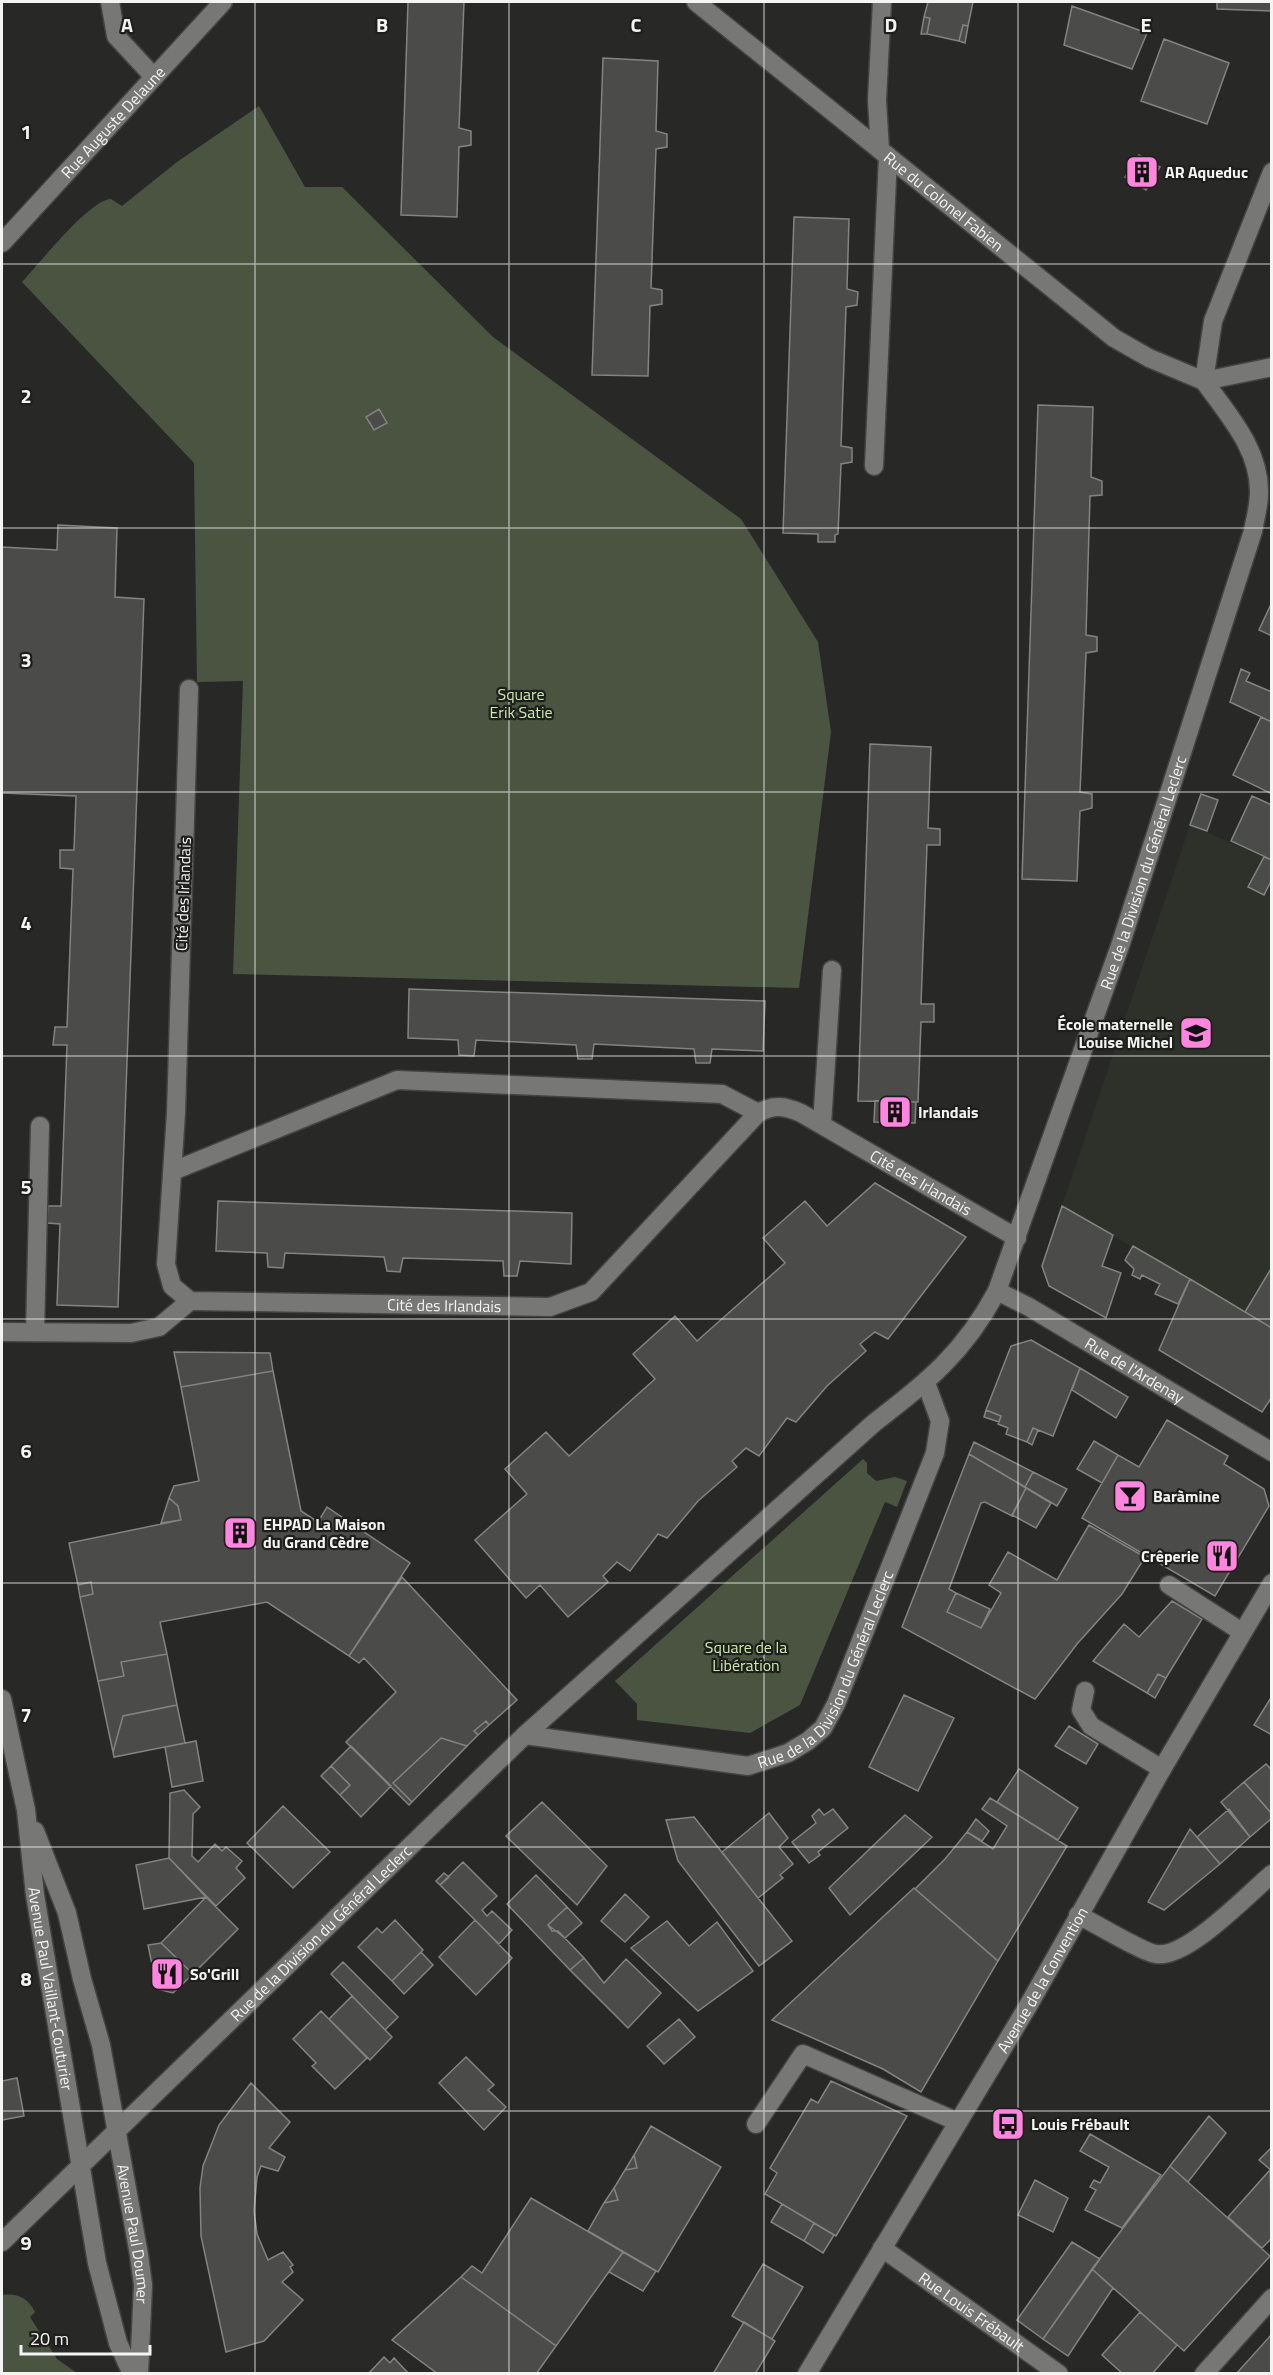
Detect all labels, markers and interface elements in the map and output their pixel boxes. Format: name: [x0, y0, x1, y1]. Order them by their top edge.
text: A: [121, 9, 133, 40]
text: B: [376, 9, 388, 40]
text: C: [631, 9, 642, 40]
text: D: [885, 9, 897, 40]
text: E: [1140, 9, 1152, 40]
street label: Rue Auguste Delaune: [55, 61, 171, 184]
text: 1: [20, 116, 32, 147]
street label: Rue du Colonel Fabien: [879, 145, 1009, 257]
building icon: AR Aqueduc: [1124, 154, 1160, 190]
place label: AR Aqueduc: [1165, 160, 1248, 184]
text: 2: [20, 380, 32, 411]
text: 3: [20, 644, 32, 675]
park label: Square Erik Satie: [490, 682, 552, 724]
street label: Rue de la Division du Général Leclerc: [1093, 752, 1192, 993]
street label: Cité des Irlandais: [169, 837, 197, 951]
text: 4: [20, 907, 32, 938]
place label: École maternelle Louise Michel: [1057, 1012, 1173, 1054]
school or university icon: École maternelle Louise Michel: [1178, 1015, 1214, 1051]
building icon: Irlandais: [877, 1094, 913, 1130]
place label: Irlandais: [918, 1100, 979, 1124]
street label: Cité des Irlandais: [866, 1143, 977, 1221]
text: 5: [20, 1171, 32, 1202]
street label: Cité des Irlandais: [387, 1292, 502, 1318]
street label: Rue de l'Ardenay: [1081, 1331, 1189, 1409]
text: 6: [20, 1435, 32, 1466]
bar icon: Baràmine: [1112, 1478, 1148, 1514]
place label: Baràmine: [1153, 1484, 1220, 1508]
place label: EHPAD La Maison du Grand Cèdre: [263, 1512, 385, 1554]
building icon: EHPAD La Maison du Grand Cèdre: [222, 1515, 258, 1551]
restaurant icon: Crêperie: [1204, 1538, 1240, 1574]
place label: Crêperie: [1141, 1544, 1199, 1568]
street label: Rue de la Division du Général Leclerc: [754, 1567, 900, 1774]
park label: Square de la Libération: [705, 1635, 787, 1677]
text: 7: [20, 1699, 32, 1730]
street label: Rue de la Division du Général Leclerc: [225, 1839, 417, 2027]
street label: Avenue Paul Vaillant-Couturier: [22, 1886, 80, 2093]
street label: Avenue de la Convention: [991, 1902, 1094, 2057]
restaurant icon: So'Grill: [149, 1956, 185, 1992]
place label: So'Grill: [190, 1962, 239, 1986]
text: 8: [20, 1963, 32, 1994]
bus stop icon: Louis Frébault: [990, 2106, 1026, 2142]
place label: Louis Frébault: [1031, 2112, 1129, 2136]
street label: Avenue Paul Doumer: [111, 2162, 156, 2304]
text: 9: [20, 2227, 32, 2258]
street label: Rue Louis Frébault: [914, 2266, 1030, 2358]
scale bar: [21, 2318, 150, 2356]
text: 20 m: [30, 2325, 69, 2352]

